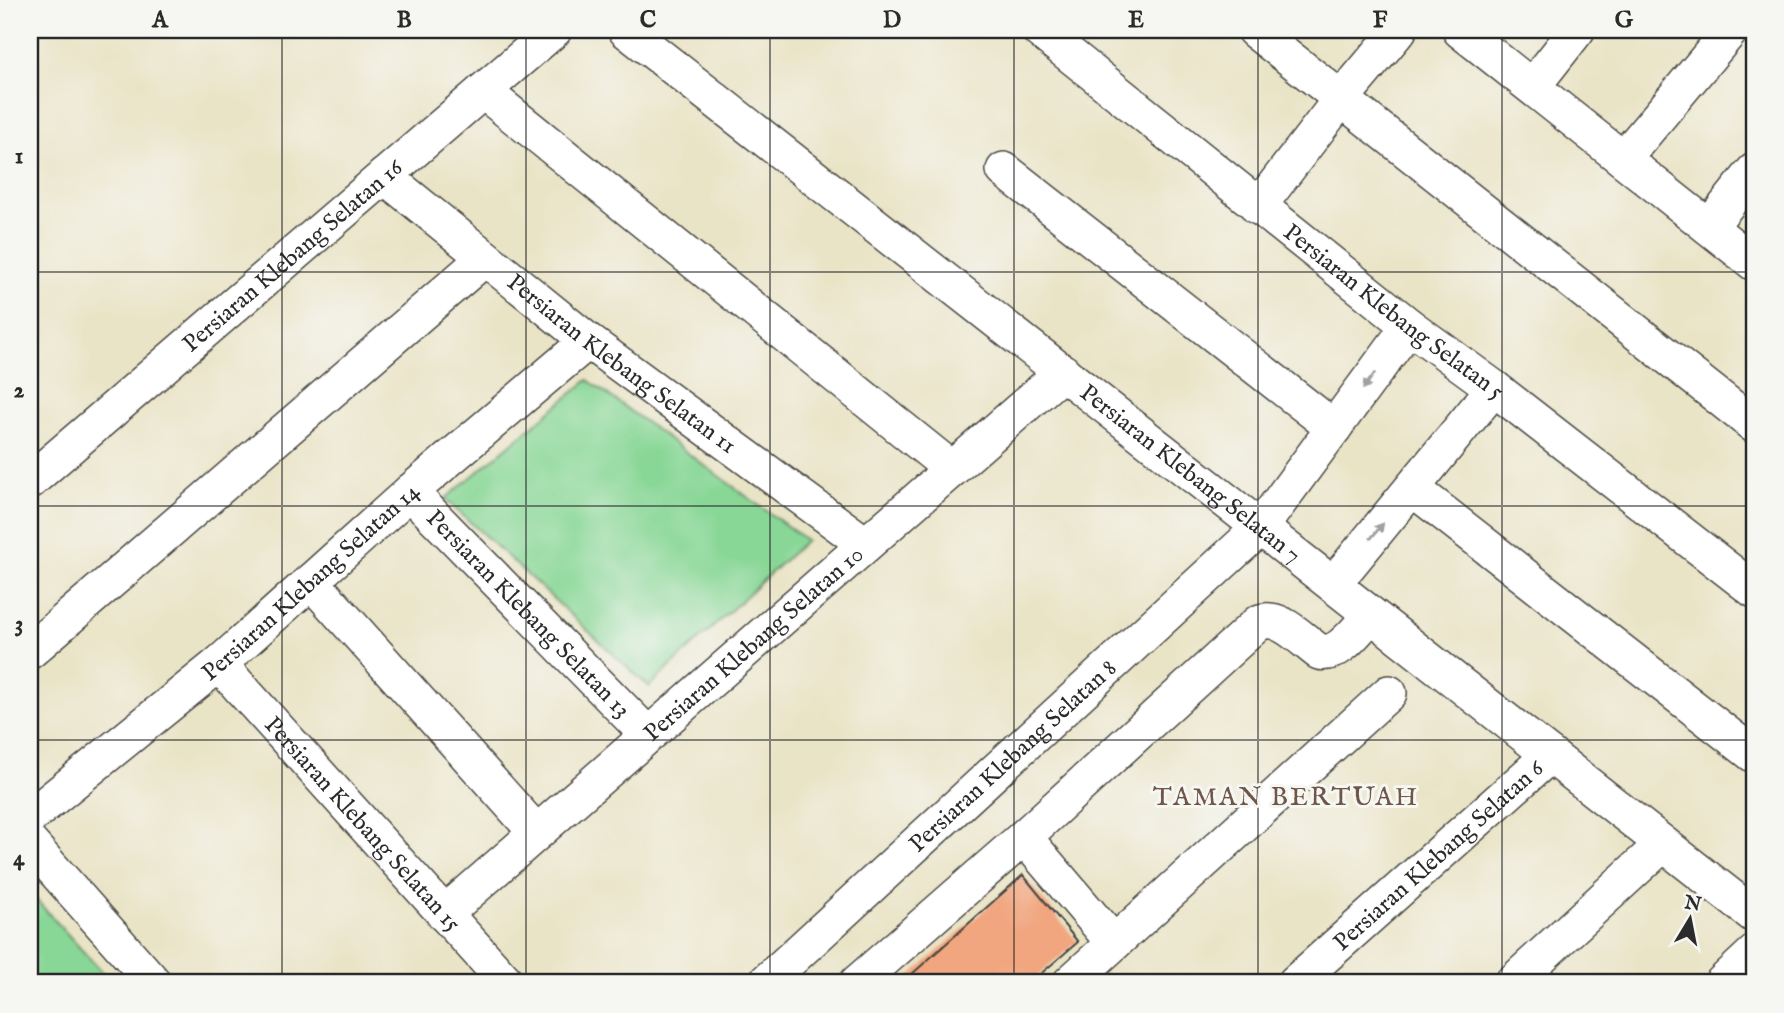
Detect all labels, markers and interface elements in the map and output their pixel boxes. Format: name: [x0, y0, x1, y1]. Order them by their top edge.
text: A: [151, 6, 169, 35]
text: B: [396, 6, 412, 35]
text: C: [640, 6, 657, 35]
text: D: [883, 6, 901, 35]
text: E: [1128, 6, 1144, 35]
text: F: [1373, 6, 1388, 35]
text: G: [1615, 6, 1634, 35]
text: 1: [15, 142, 23, 171]
street label: Persiaran Klebang Selatan 16: [177, 152, 410, 360]
street label: Persiaran Klebang Selatan 5: [1276, 218, 1510, 407]
street label: Persiaran Klebang Selatan 11: [500, 268, 742, 461]
one-way arrow: [1362, 372, 1376, 390]
text: 2: [14, 376, 25, 405]
street label: Persiaran Klebang Selatan 7: [1073, 378, 1307, 571]
street label: Persiaran Klebang Selatan 14: [196, 477, 427, 689]
street label: Persiaran Klebang Selatan 13: [419, 504, 637, 725]
one-way arrow: [1369, 522, 1384, 539]
street label: Persiaran Klebang Selatan 10: [638, 540, 871, 749]
text: 3: [15, 610, 23, 639]
street label: Persiaran Klebang Selatan 8: [903, 653, 1124, 860]
street label: Persiaran Klebang Selatan 15: [257, 710, 467, 939]
street label: Persiaran Klebang Selatan 6: [1327, 753, 1552, 958]
district label: TAMAN BERTUAH: [1153, 781, 1419, 814]
text: 4: [13, 844, 25, 873]
north arrow: [1654, 884, 1724, 954]
text: N: [1681, 891, 1703, 918]

